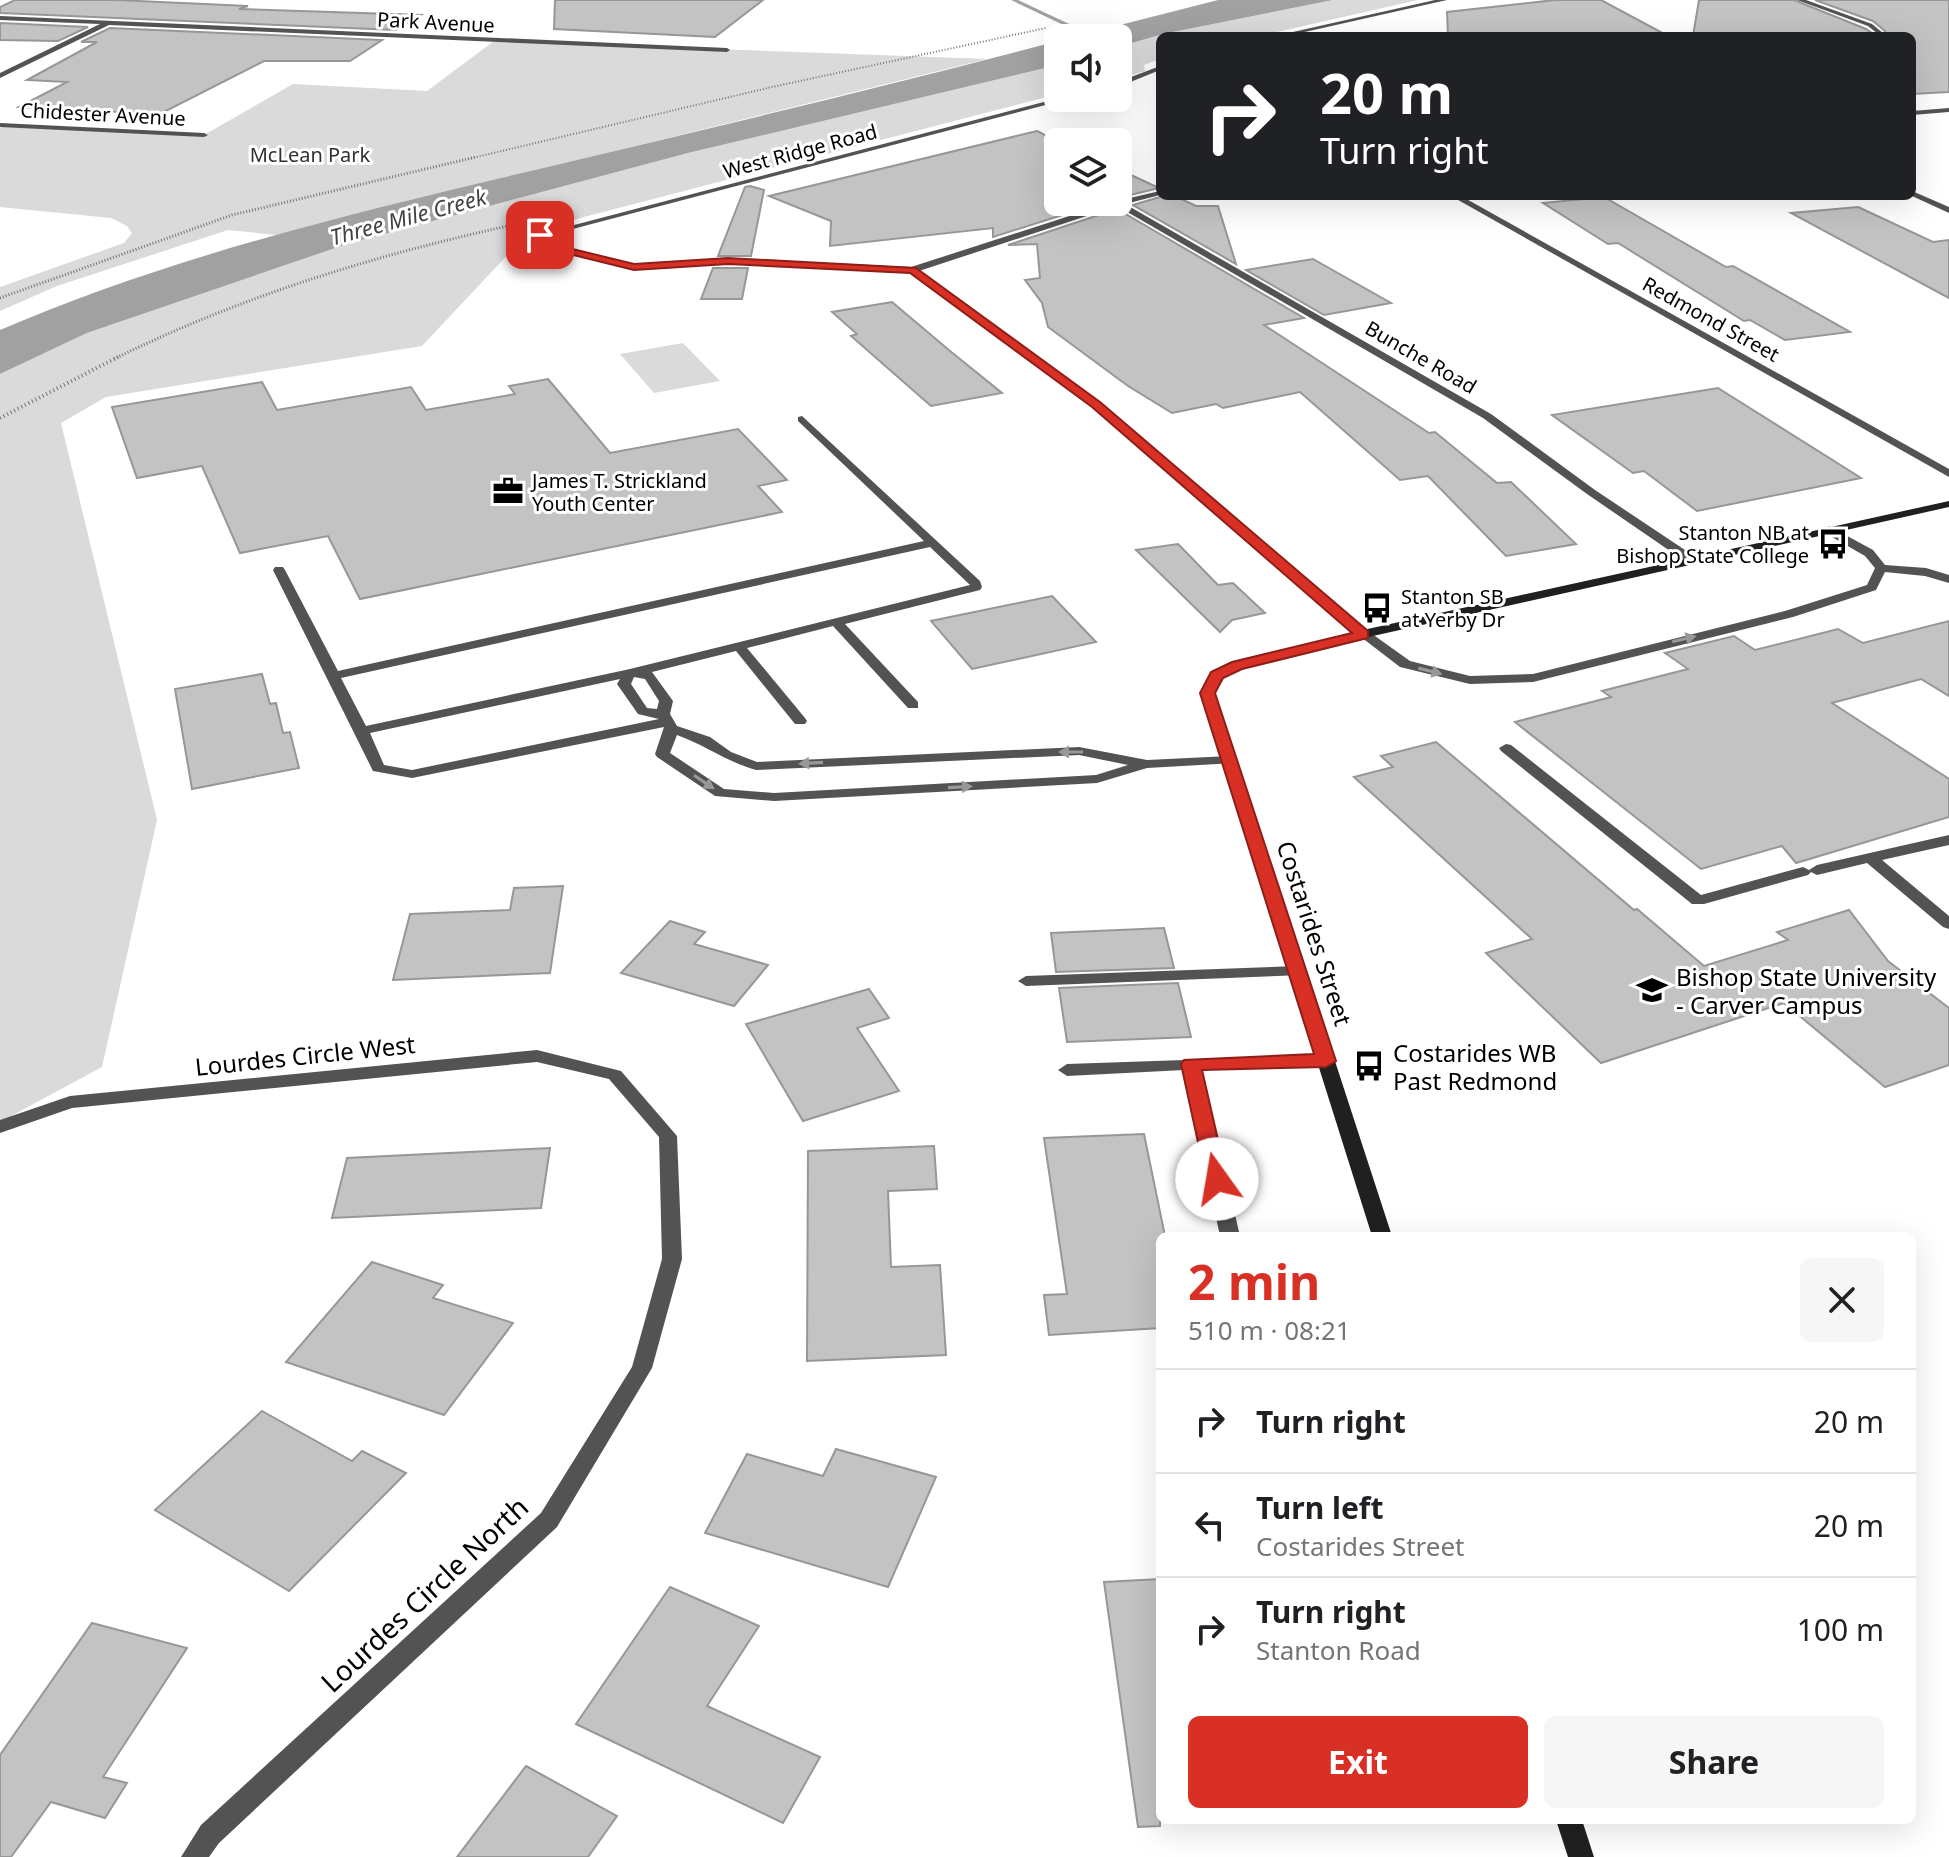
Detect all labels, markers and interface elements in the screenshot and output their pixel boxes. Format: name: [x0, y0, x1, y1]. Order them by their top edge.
street label: Park Avenue: [377, 5, 495, 39]
map controls: [1044, 24, 1132, 216]
button: sound: [1044, 24, 1132, 112]
text: 20 m: [1320, 54, 1453, 130]
icon: right: [1188, 64, 1292, 168]
street label: Chidester Avenue: [20, 96, 186, 132]
street label: West Ridge Road: [720, 117, 880, 185]
text: Turn right: [1320, 126, 1488, 175]
button: layers: [1044, 128, 1132, 216]
park label: McLean Park: [250, 141, 371, 168]
water label: Three Mile Creek: [327, 180, 490, 251]
pin: [506, 201, 574, 269]
icon: arrive: [518, 213, 562, 257]
street label: Redmond Street: [1638, 270, 1784, 368]
street label: Bunche Road: [1360, 314, 1482, 400]
place label: James T. Strickland Youth Center: [530, 467, 707, 517]
office icon: James T. Strickland Youth Center: [491, 474, 525, 508]
place label: Stanton NB at Bishop State College: [1616, 519, 1809, 569]
bus stop icon: Stanton NB at Bishop State College: [1816, 527, 1850, 561]
place label: Stanton SB at Yerby Dr: [1401, 583, 1505, 633]
bus stop icon: Stanton SB at Yerby Dr: [1360, 591, 1394, 625]
one-way arrow: [1672, 632, 1697, 645]
one-way arrow: [1418, 665, 1443, 677]
one-way arrow: [1058, 746, 1083, 758]
one-way arrow: [798, 757, 823, 770]
one-way arrow: [693, 775, 714, 790]
one-way arrow: [948, 780, 973, 793]
street label: Costarides Street: [1270, 836, 1361, 1030]
place label: Bishop State University - Carver Campus: [1676, 960, 1937, 1021]
school or university icon: Bishop State University - Carver Campus: [1635, 973, 1669, 1007]
street label: Lourdes Circle West: [193, 1027, 417, 1083]
place label: Costarides WB Past Redmond: [1393, 1036, 1557, 1097]
bus stop icon: Costarides WB Past Redmond: [1352, 1049, 1386, 1083]
position arrow: [1175, 1137, 1259, 1221]
text: 2 min: [1188, 1249, 1320, 1314]
button: close: [1800, 1258, 1884, 1342]
text: 510 m · 08:21: [1188, 1312, 1351, 1348]
icon: right: [1188, 1399, 1232, 1443]
text: Turn right: [1256, 1401, 1406, 1442]
text: 20 m: [1814, 1401, 1884, 1442]
text: Turn left: [1256, 1487, 1384, 1528]
street label: Lourdes Circle North: [312, 1488, 536, 1700]
icon: left: [1188, 1503, 1232, 1547]
text: 20 m: [1814, 1505, 1884, 1546]
text: Costarides Street: [1256, 1528, 1465, 1564]
text: Turn right: [1256, 1591, 1406, 1632]
icon: right: [1188, 1607, 1232, 1651]
text: 100 m: [1797, 1609, 1884, 1650]
text: Stanton Road: [1256, 1632, 1421, 1668]
button: Exit: [1188, 1716, 1528, 1808]
button: Share: [1544, 1716, 1884, 1808]

